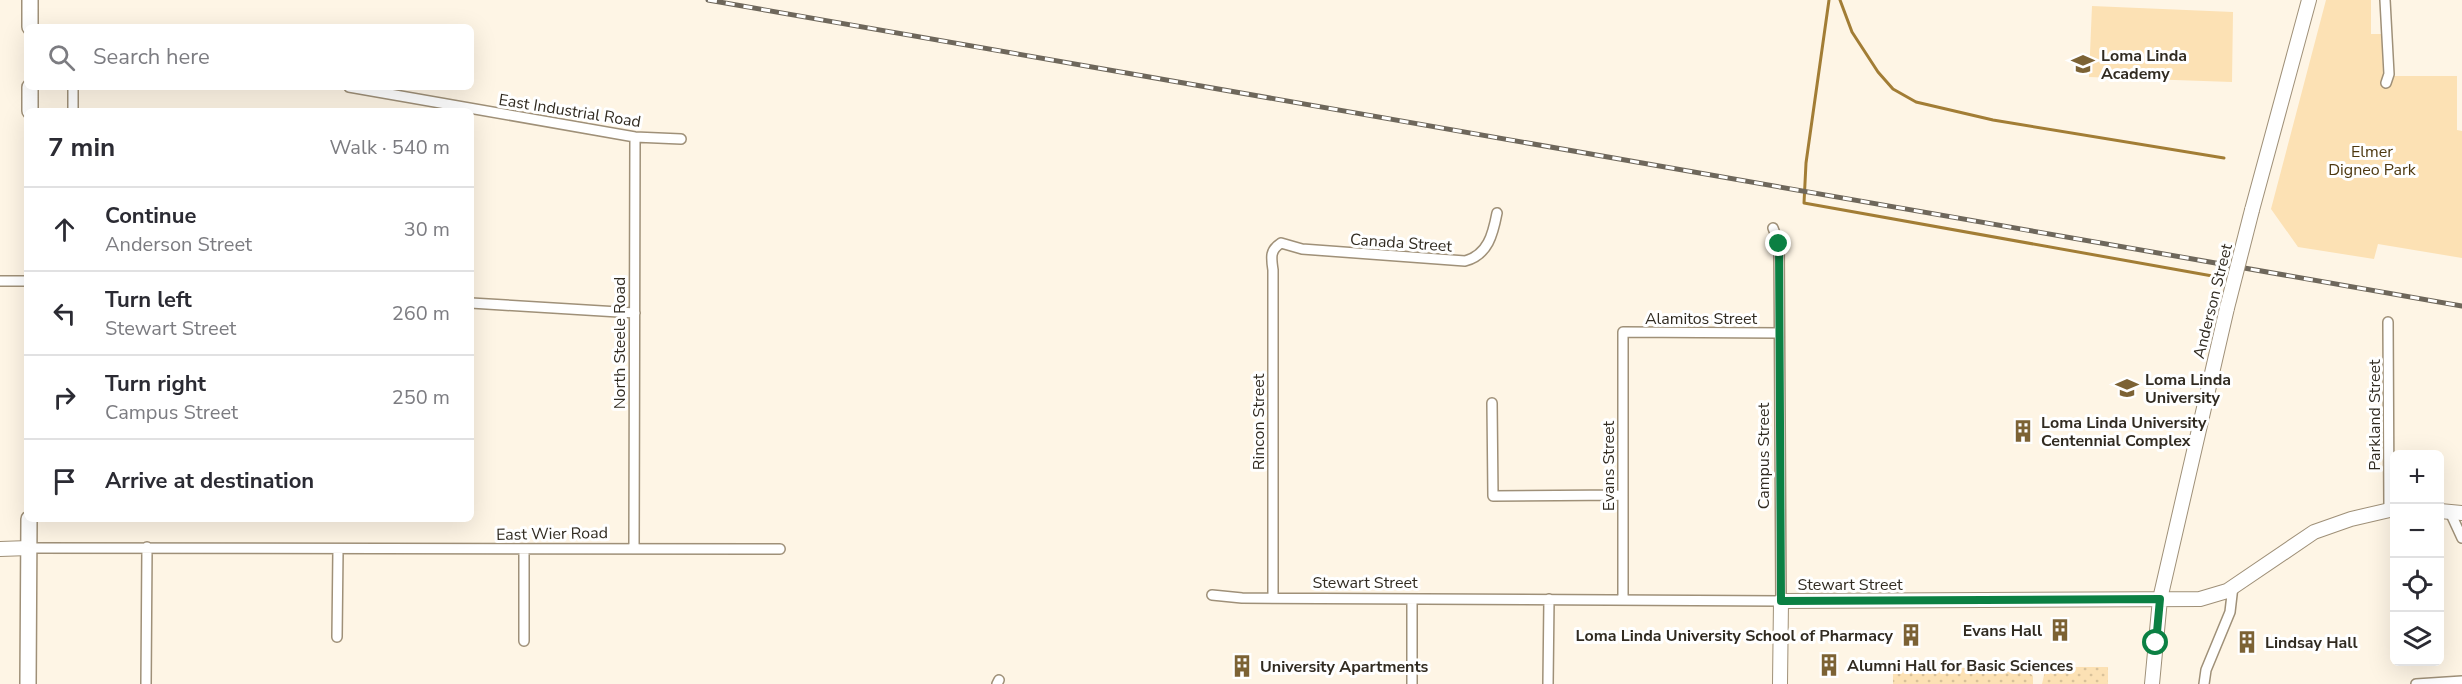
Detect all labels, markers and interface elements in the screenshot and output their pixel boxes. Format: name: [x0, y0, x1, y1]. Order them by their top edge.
search box: [24, 24, 474, 90]
icon: search: [45, 41, 78, 74]
text: Search here: [93, 42, 210, 72]
place label: Loma Linda Academy: [2101, 45, 2187, 85]
school or university icon: Loma Linda Academy: [2070, 51, 2096, 77]
street label: East Industrial Road: [497, 89, 643, 133]
text: 7 min: [48, 130, 115, 165]
text: Walk · 540 m: [330, 134, 450, 161]
park label: Elmer Digneo Park: [2328, 141, 2417, 181]
text: Continue: [105, 201, 196, 231]
icon: ahead: [48, 213, 81, 246]
text: 30 m: [404, 216, 450, 243]
street label: Canada Street: [1349, 228, 1453, 258]
route end: [1765, 230, 1791, 256]
text: Anderson Street: [105, 231, 252, 258]
street label: Anderson Street: [2188, 241, 2238, 361]
street label: North Steele Road: [609, 277, 631, 409]
text: Turn left: [105, 285, 192, 315]
icon: left: [48, 297, 81, 330]
text: 260 m: [392, 300, 450, 327]
street label: Alamitos Street: [1645, 308, 1757, 330]
text: Stewart Street: [105, 315, 236, 342]
street label: Parkland Street: [2364, 359, 2386, 471]
text: Turn right: [105, 369, 206, 399]
place label: Loma Linda University: [2145, 369, 2231, 409]
street label: Rincon Street: [1248, 373, 1270, 470]
school or university icon: Loma Linda University: [2114, 375, 2140, 401]
icon: right: [48, 381, 81, 414]
text: 250 m: [392, 384, 450, 411]
text: Campus Street: [105, 399, 238, 426]
street label: Campus Street: [1753, 402, 1775, 509]
place label: Loma Linda University Centennial Complex: [2041, 412, 2207, 452]
building icon: Loma Linda University Centennial Complex: [2010, 418, 2036, 444]
street label: Evans Street: [1598, 420, 1620, 511]
map controls: [2390, 450, 2444, 666]
button: +: [2390, 450, 2444, 504]
icon: arrive: [48, 465, 81, 498]
text: Arrive at destination: [105, 466, 314, 496]
button: −: [2390, 504, 2444, 558]
street label: East Wier Road: [496, 522, 608, 546]
button: locate: [2390, 558, 2444, 612]
street label: Stewart Street: [1312, 572, 1418, 594]
street label: Stewart Street: [1797, 574, 1903, 596]
button: layers: [2390, 612, 2444, 666]
building icon: Evans Hall: [2047, 617, 2073, 643]
place label: Evans Hall: [1963, 620, 2042, 642]
building icon: Loma Linda University School of Pharmacy: [1898, 622, 1924, 648]
place label: Loma Linda University School of Pharmacy: [1576, 625, 1894, 647]
route start: [2142, 629, 2168, 655]
building icon: Lindsay Hall: [2234, 629, 2260, 655]
place label: Lindsay Hall: [2265, 632, 2358, 654]
building icon: Alumni Hall for Basic Sciences: [1816, 652, 1842, 678]
building icon: University Apartments: [1229, 653, 1255, 679]
place label: Alumni Hall for Basic Sciences: [1847, 655, 2073, 677]
place label: University Apartments: [1260, 656, 1429, 678]

